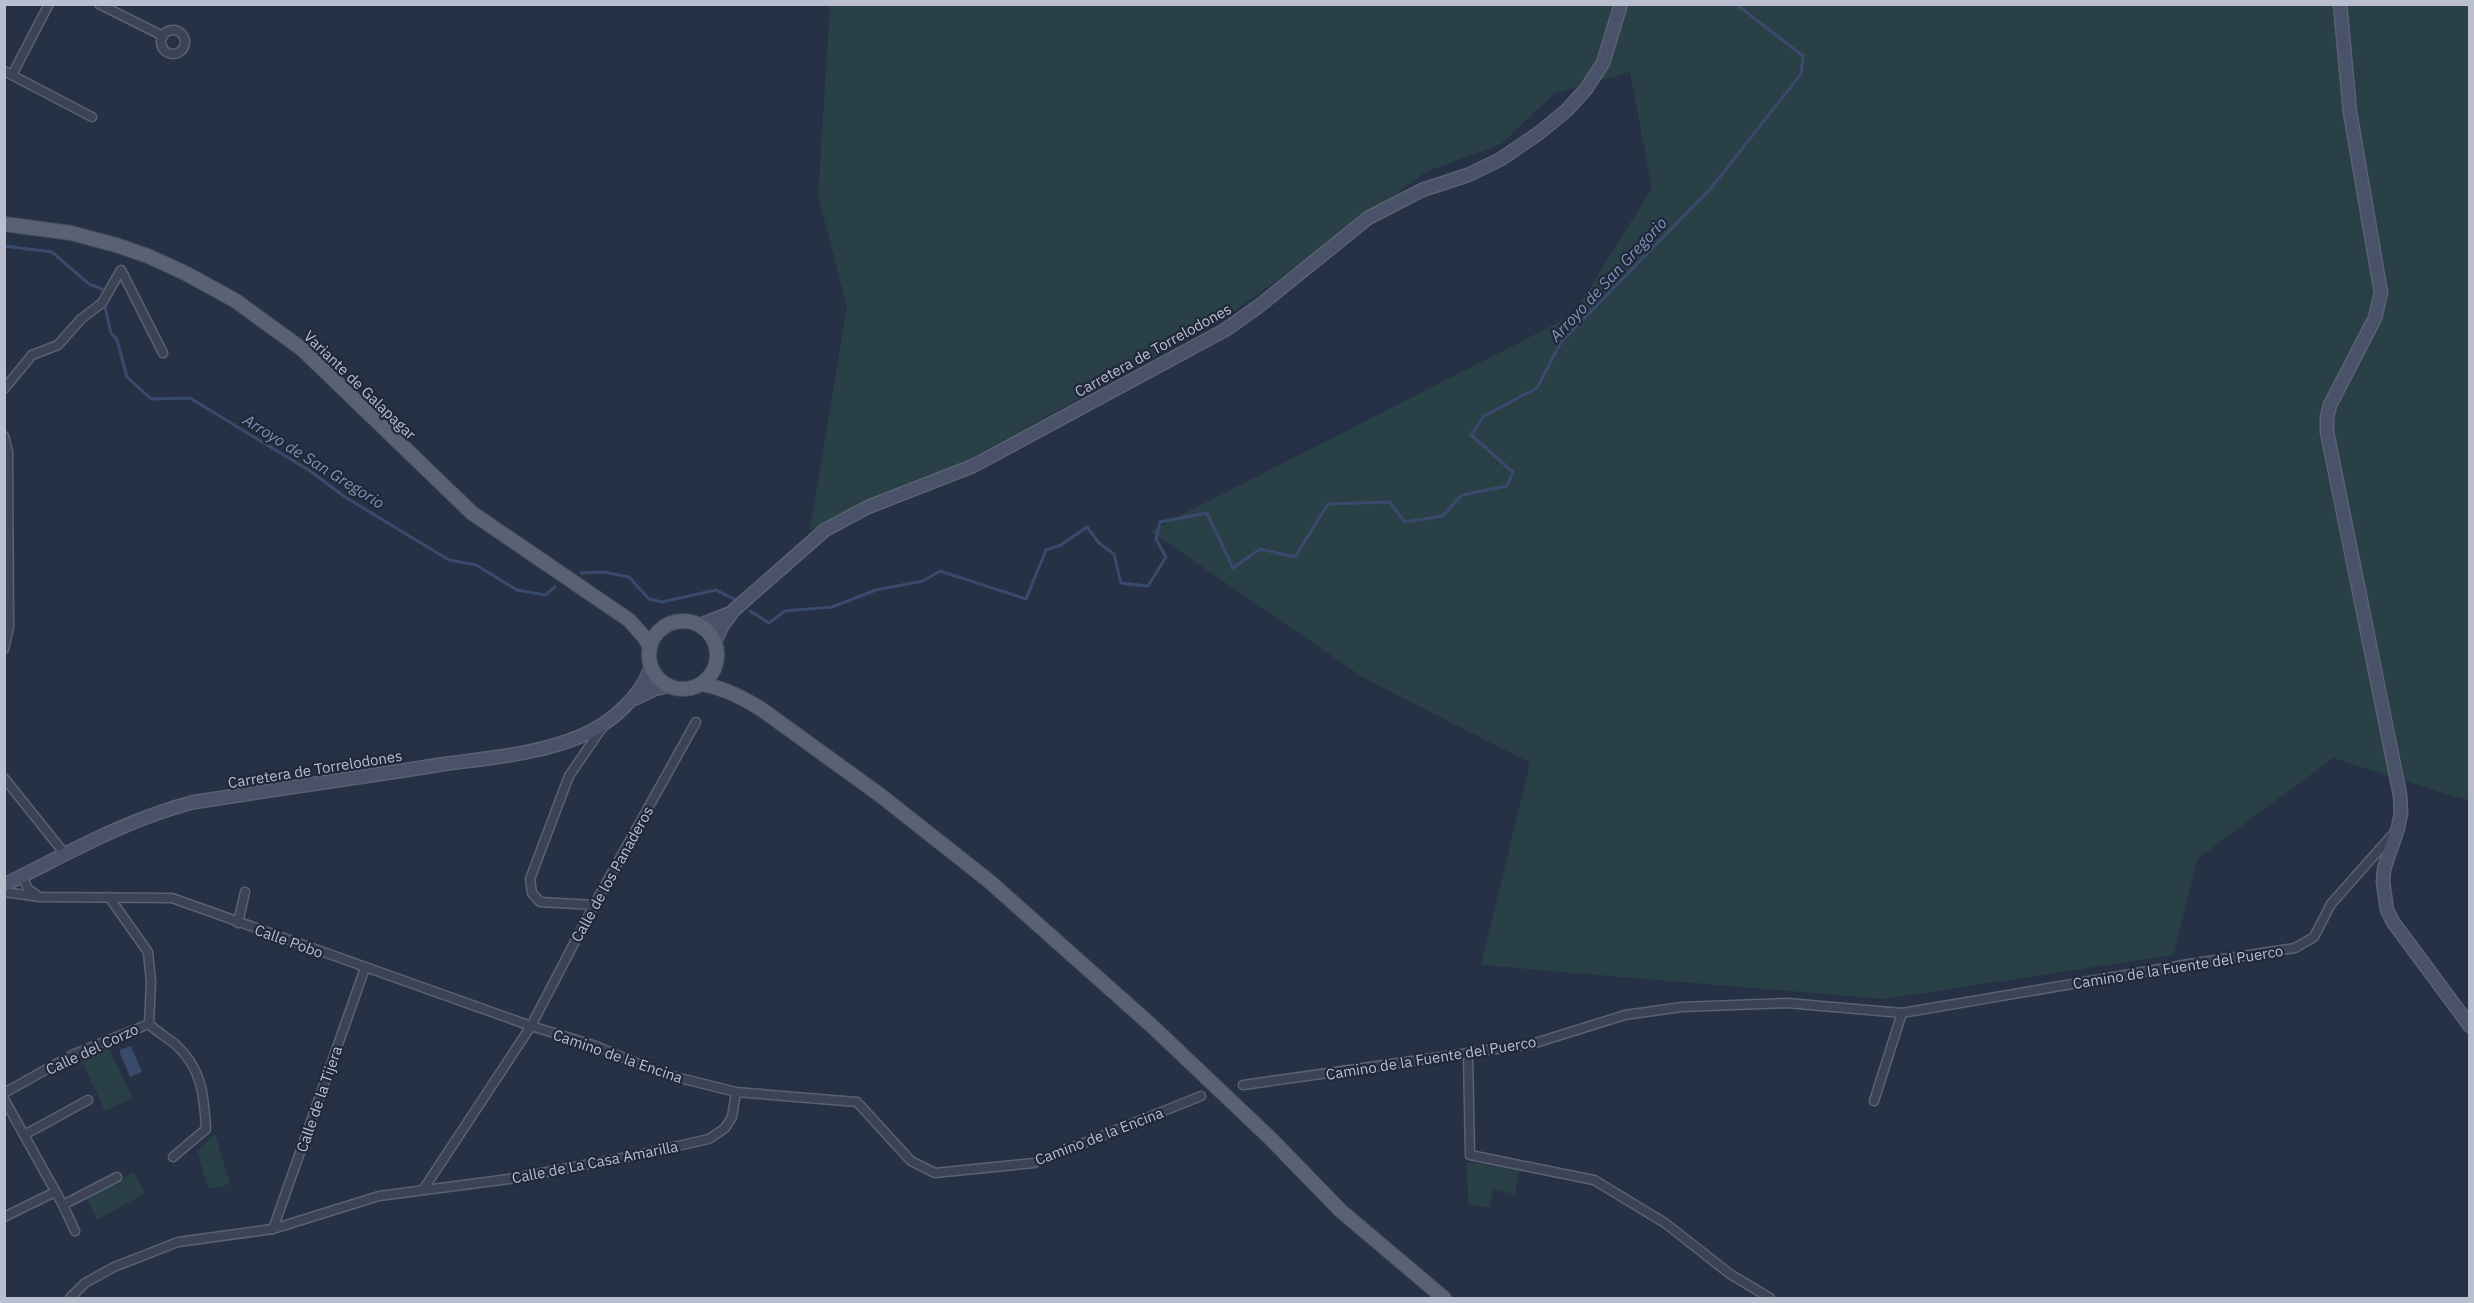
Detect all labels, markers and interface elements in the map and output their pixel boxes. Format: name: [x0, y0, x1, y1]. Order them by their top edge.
water label: Arroyo de San Gregorio: [1544, 212, 1671, 346]
street label: Carretera de Torrelodones: [1071, 299, 1235, 401]
street label: Variante de Galapagar: [300, 327, 420, 444]
water label: Arroyo de San Gregorio: [239, 409, 389, 513]
street label: Carretera de Torrelodones: [226, 746, 404, 792]
street label: Calle de los Panaderos: [567, 803, 657, 945]
street label: Calle Pobo: [252, 920, 326, 962]
street label: Camino de la Fuente del Puerco: [2071, 941, 2285, 993]
street label: Calle del Corzo: [43, 1019, 141, 1079]
street label: Camino de la Encina: [551, 1025, 685, 1087]
street label: Camino de la Fuente del Puerco: [1324, 1032, 1538, 1084]
street label: Calle de la Tijera: [292, 1043, 346, 1155]
street label: Camino de la Encina: [1032, 1103, 1166, 1169]
street label: Calle de La Casa Amarilla: [510, 1137, 680, 1187]

